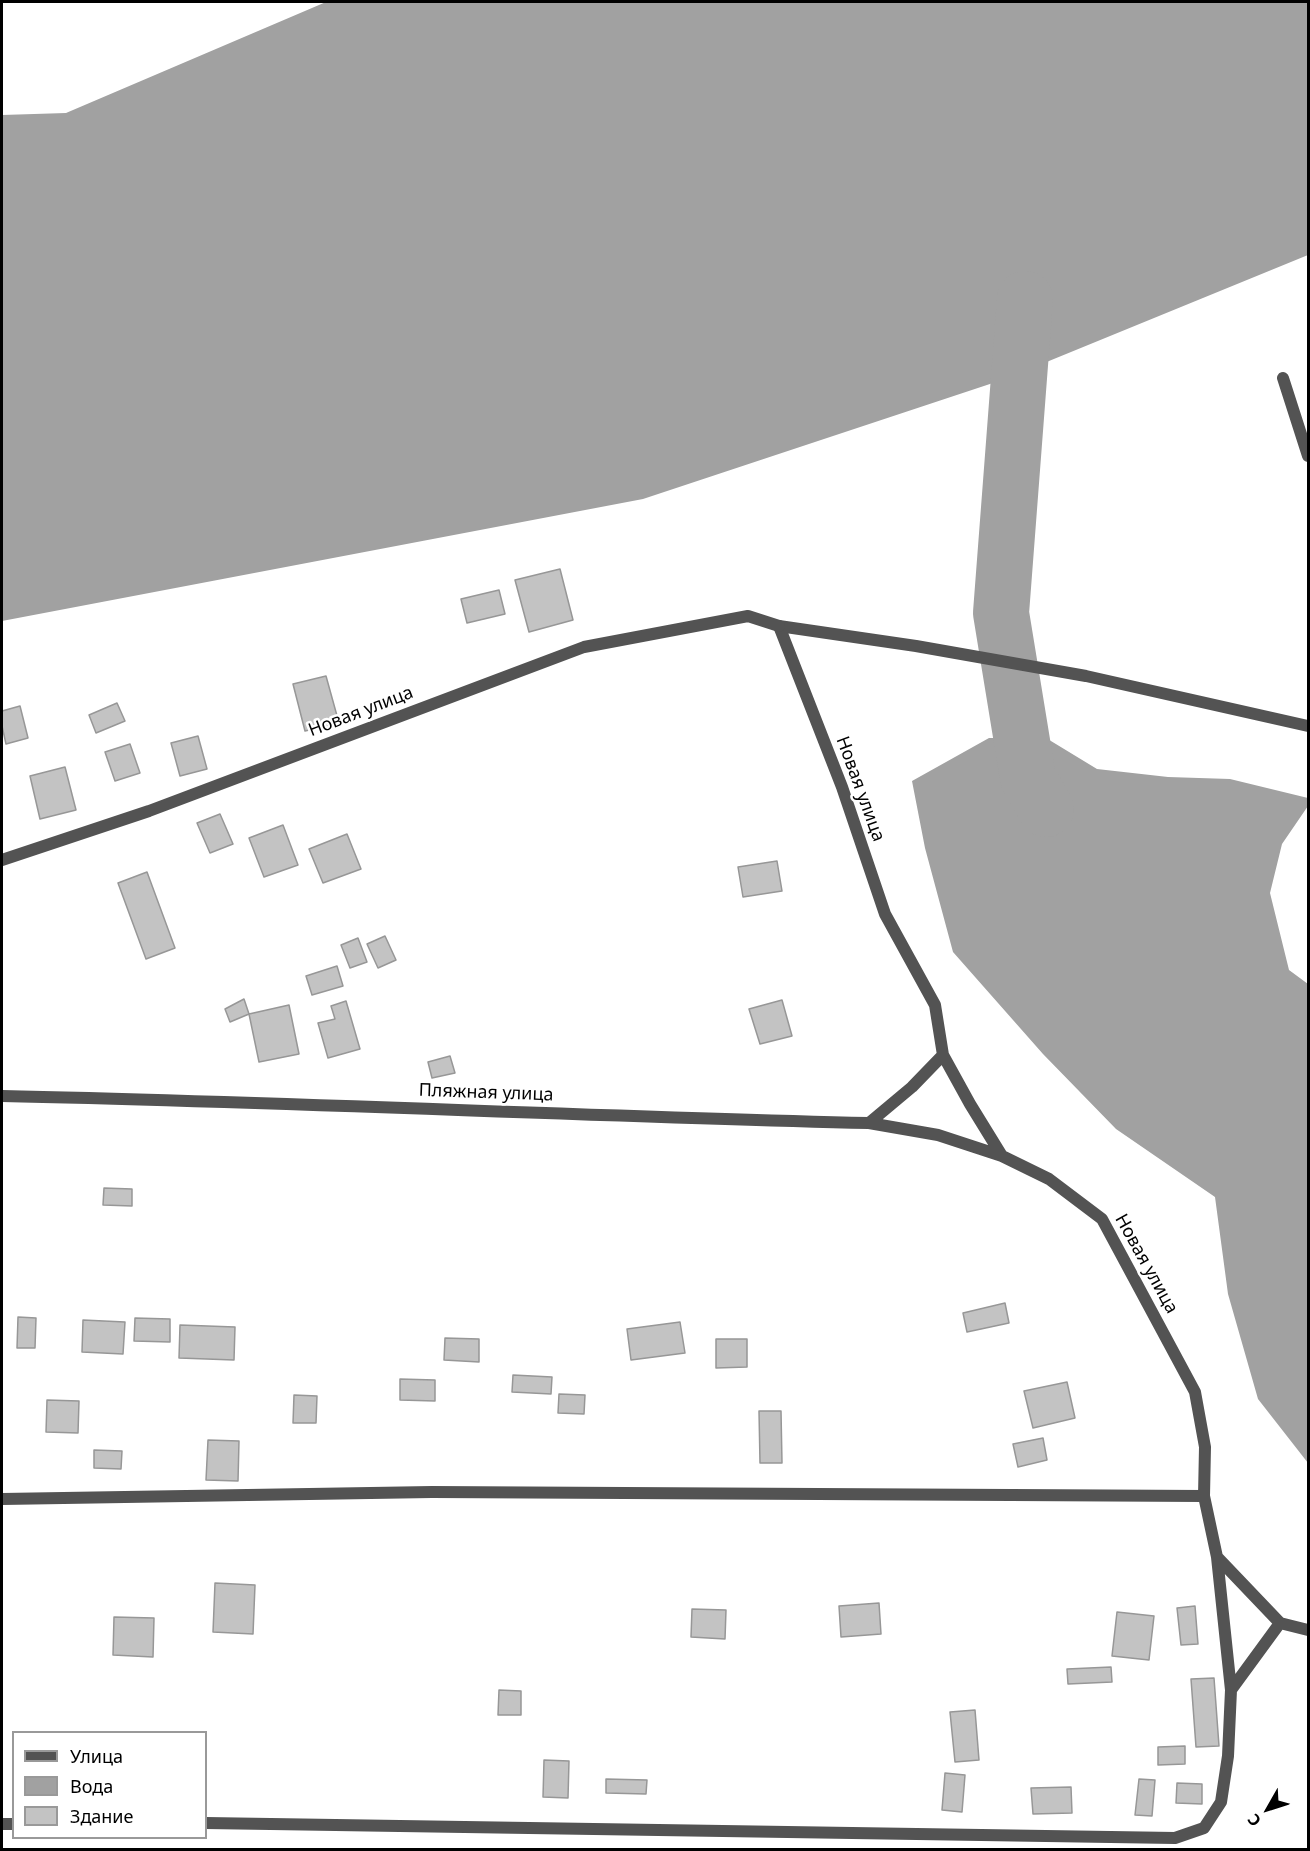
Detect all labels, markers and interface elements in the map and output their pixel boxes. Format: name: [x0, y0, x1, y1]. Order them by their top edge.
street label: Новая улица: [306, 682, 416, 742]
street label: Новая улица: [831, 733, 889, 845]
street label: Пляжная улица: [418, 1080, 554, 1106]
street label: Новая улица: [1110, 1211, 1182, 1317]
legend: [12, 1731, 207, 1839]
text: Улица: [70, 1744, 123, 1768]
text: Вода: [70, 1774, 113, 1798]
north arrow: [1238, 1779, 1298, 1839]
text: Здание: [70, 1804, 133, 1828]
text: С: [1242, 1809, 1266, 1831]

